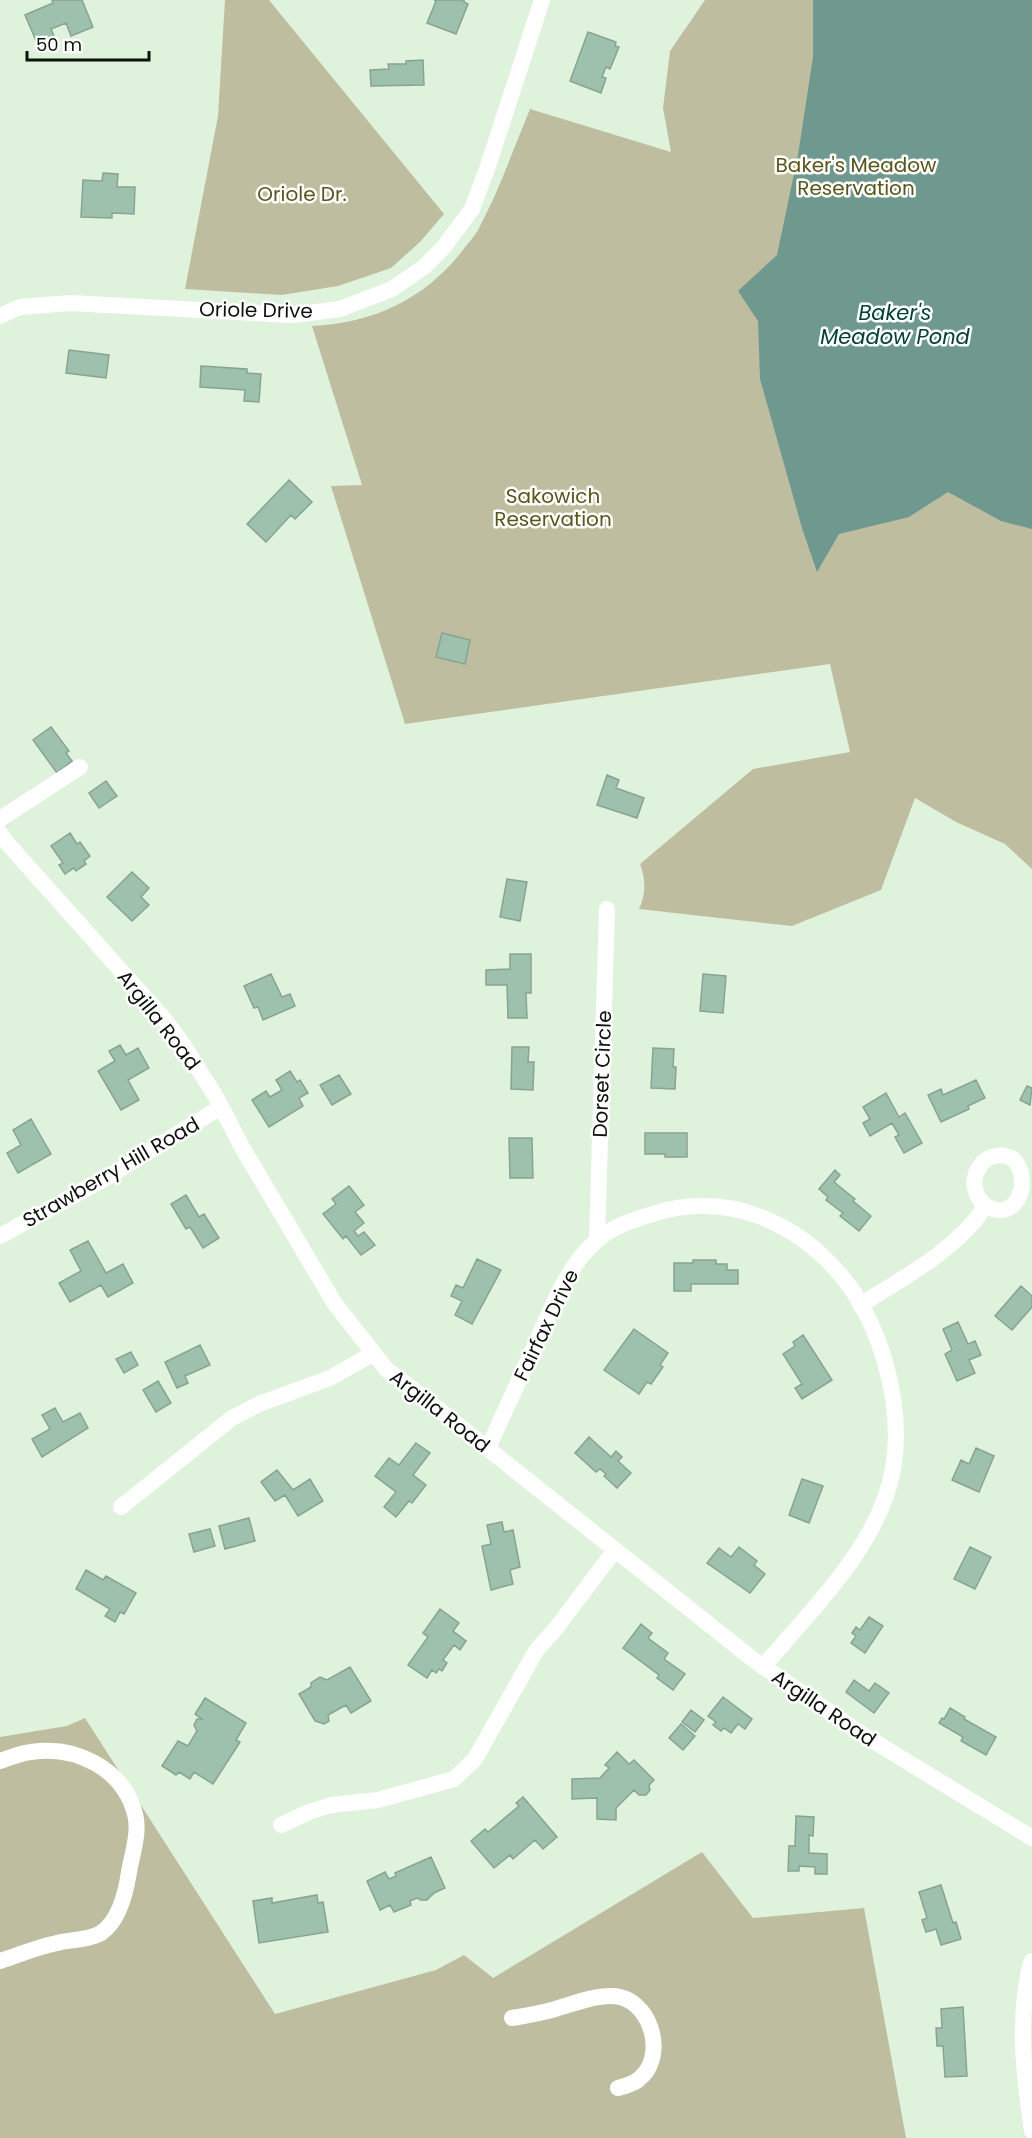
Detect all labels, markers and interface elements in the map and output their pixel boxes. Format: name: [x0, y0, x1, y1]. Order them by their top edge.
scale bar: [27, 24, 148, 62]
text: 50 m: [36, 32, 82, 57]
park label: Baker's Meadow Reservation: [776, 151, 937, 202]
park label: Oriole Dr.: [257, 180, 347, 208]
street label: Oriole Drive: [199, 295, 313, 325]
water label: Baker's Meadow Pond: [820, 298, 971, 351]
park label: Sakowich Reservation: [494, 482, 612, 533]
street label: Argilla Road: [111, 964, 207, 1076]
street label: Dorset Circle: [586, 1010, 618, 1138]
street label: Strawberry Hill Road: [17, 1110, 205, 1234]
street label: Fairfax Drive: [507, 1264, 585, 1386]
street label: Argilla Road: [384, 1363, 496, 1459]
street label: Argilla Road: [766, 1663, 882, 1753]

